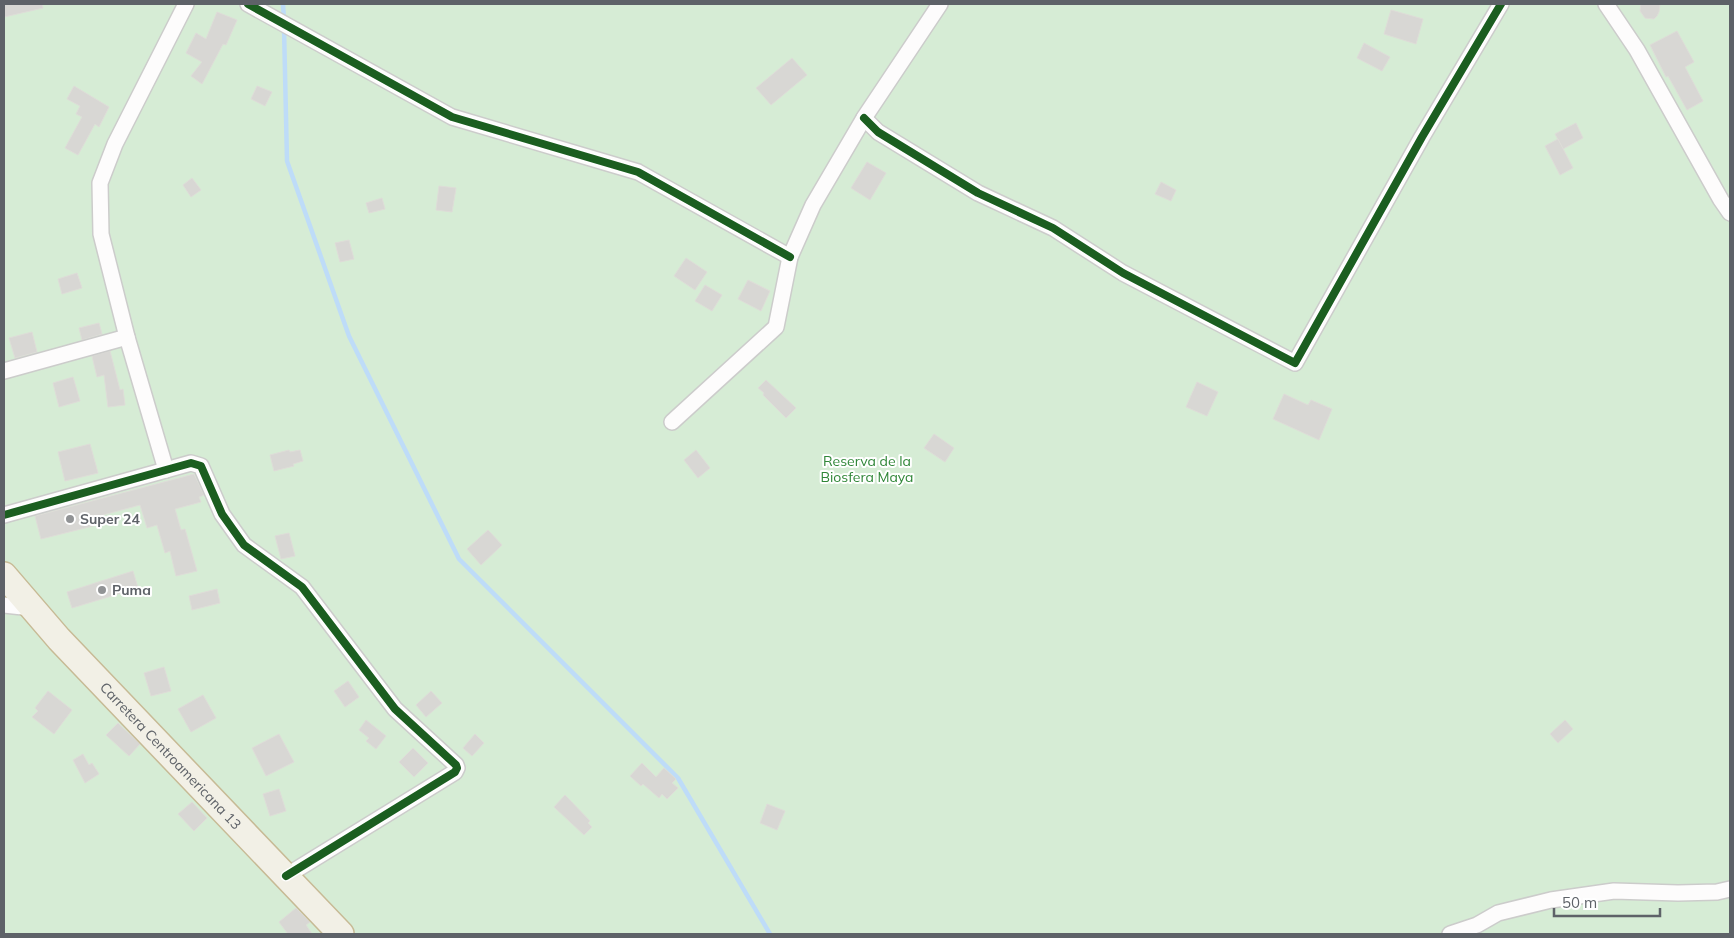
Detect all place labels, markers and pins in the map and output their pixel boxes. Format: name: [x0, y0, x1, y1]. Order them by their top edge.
place label: Super 24: [80, 510, 140, 528]
marker: Super 24: [64, 513, 76, 525]
place label: Puma: [112, 581, 151, 599]
marker: Puma: [96, 584, 108, 596]

